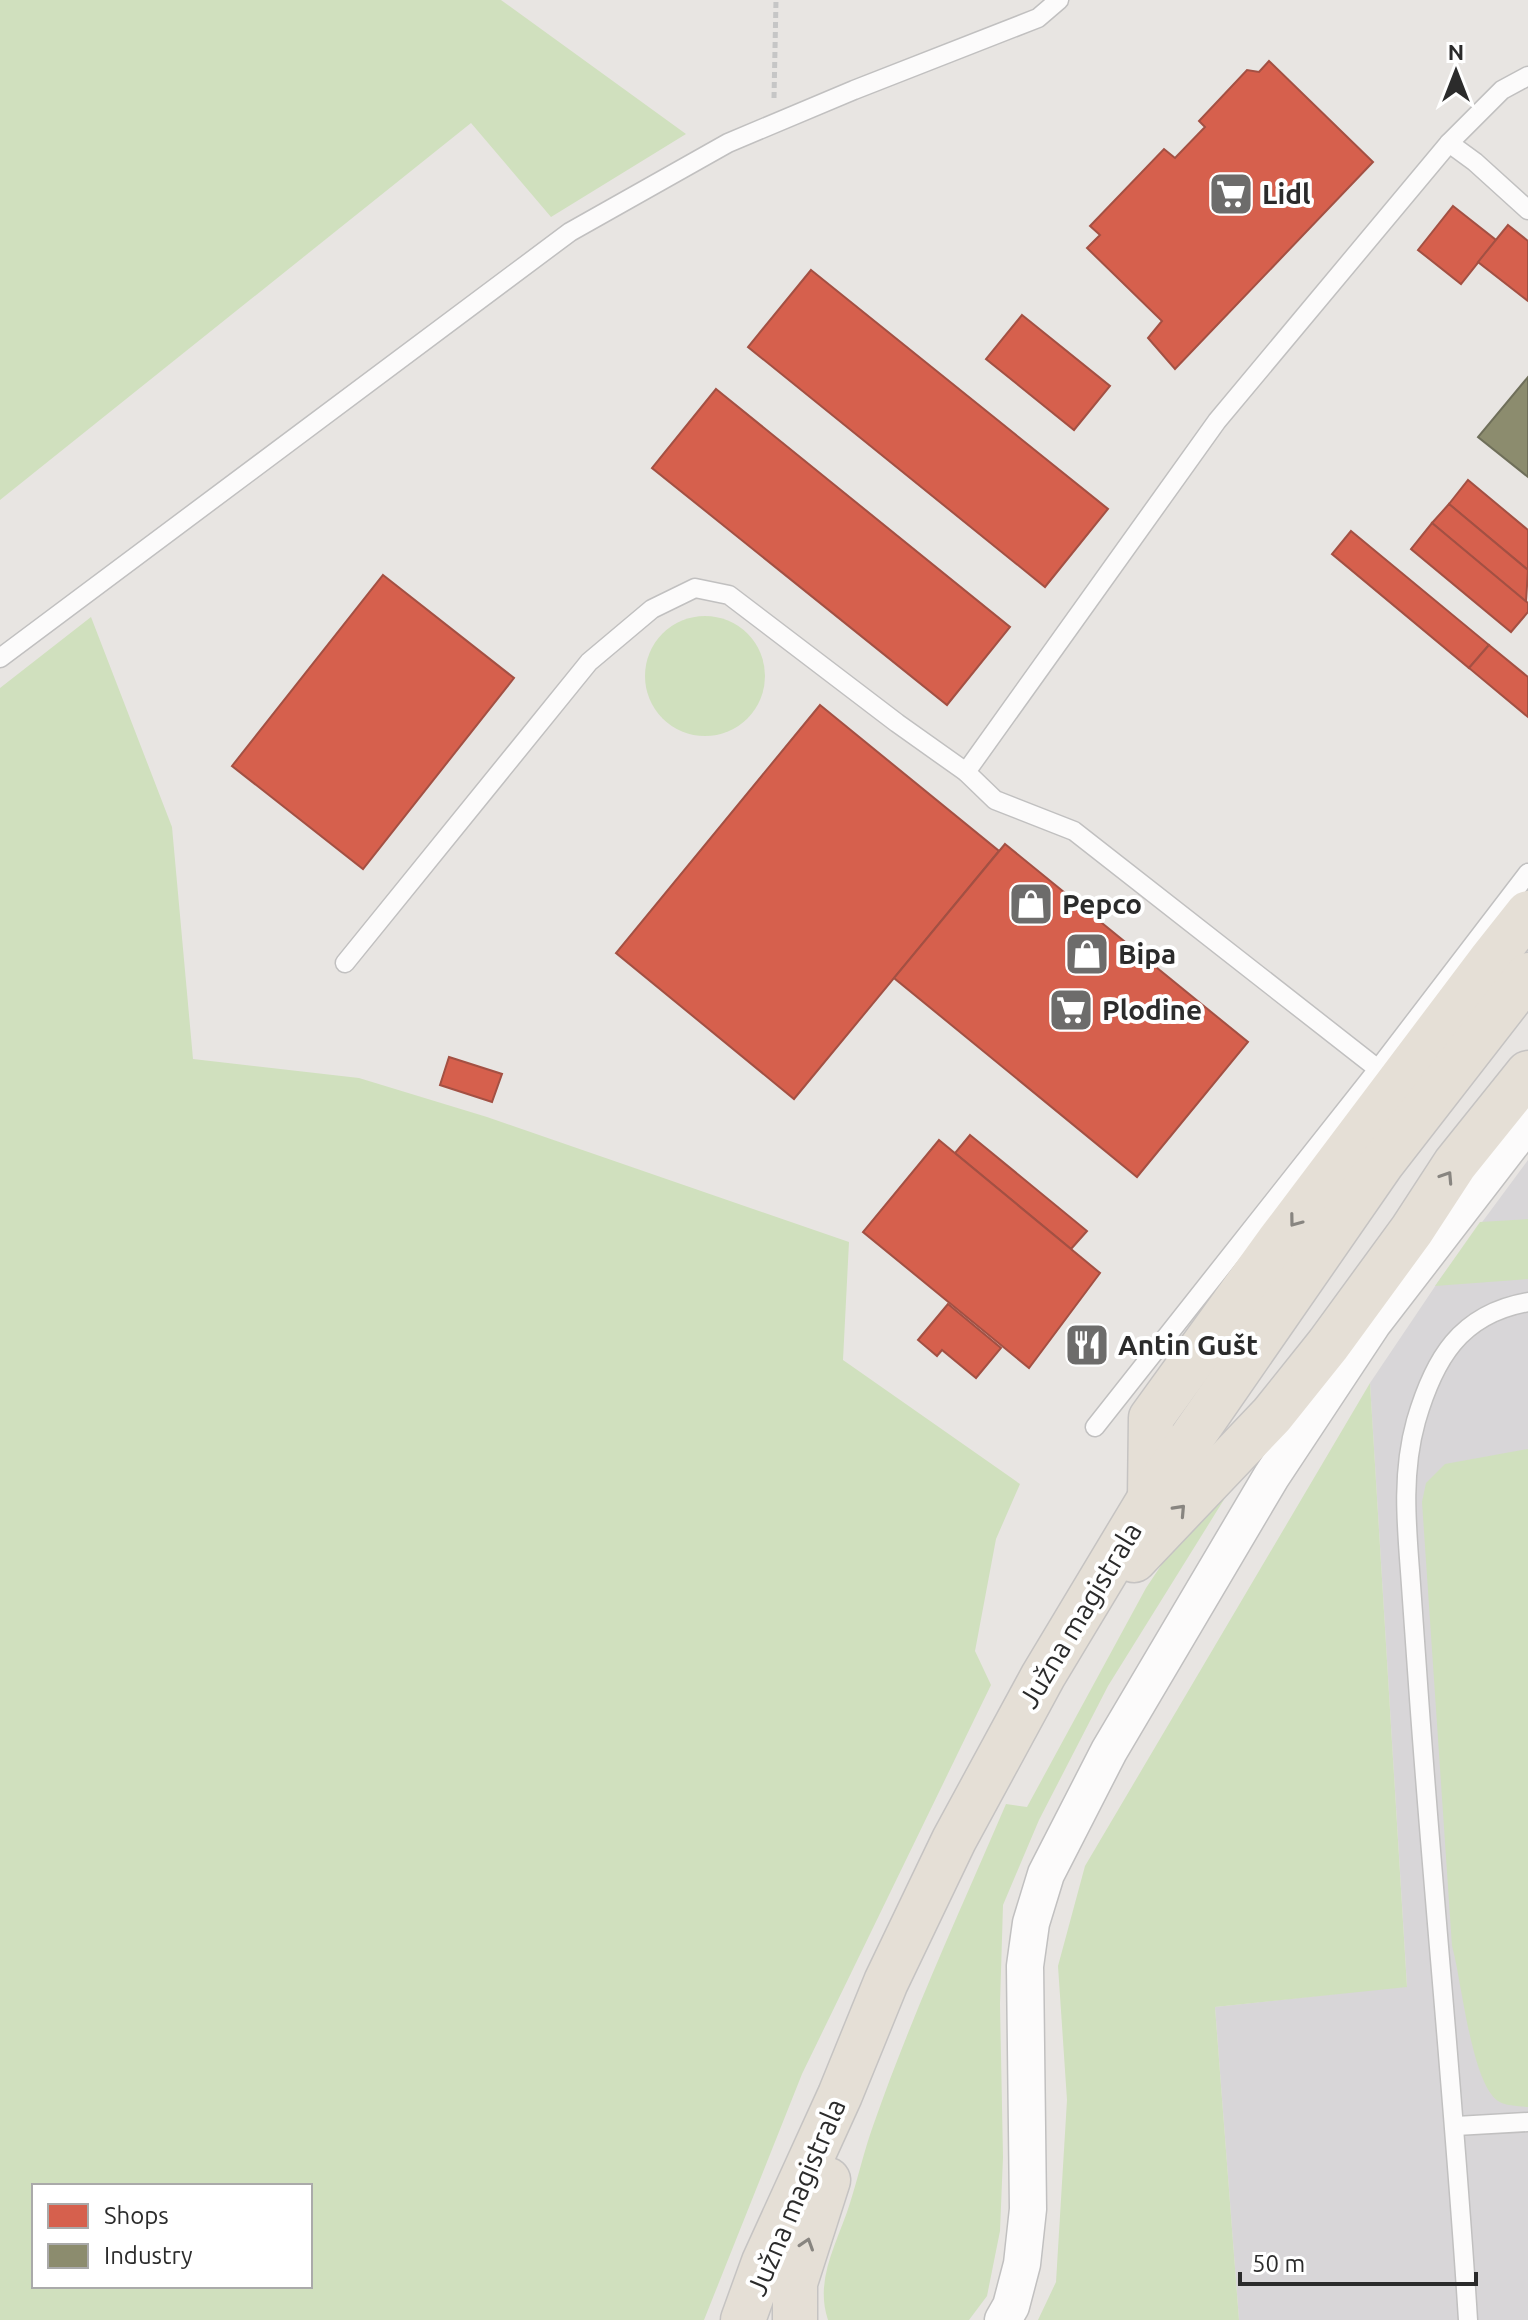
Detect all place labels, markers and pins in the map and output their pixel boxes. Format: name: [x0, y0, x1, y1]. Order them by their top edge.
supermarket icon: Lidl: [1207, 170, 1255, 218]
place label: Lidl: [1262, 178, 1310, 209]
shop icon: Pepco: [1007, 880, 1055, 928]
place label: Pepco: [1062, 888, 1142, 919]
shop icon: Bipa: [1063, 930, 1111, 978]
place label: Bipa: [1118, 938, 1176, 969]
supermarket icon: Plodine: [1047, 986, 1095, 1034]
place label: Plodine: [1102, 994, 1202, 1025]
restaurant icon: Antin Gušt: [1063, 1321, 1111, 1369]
place label: Antin Gušt: [1118, 1329, 1258, 1360]

